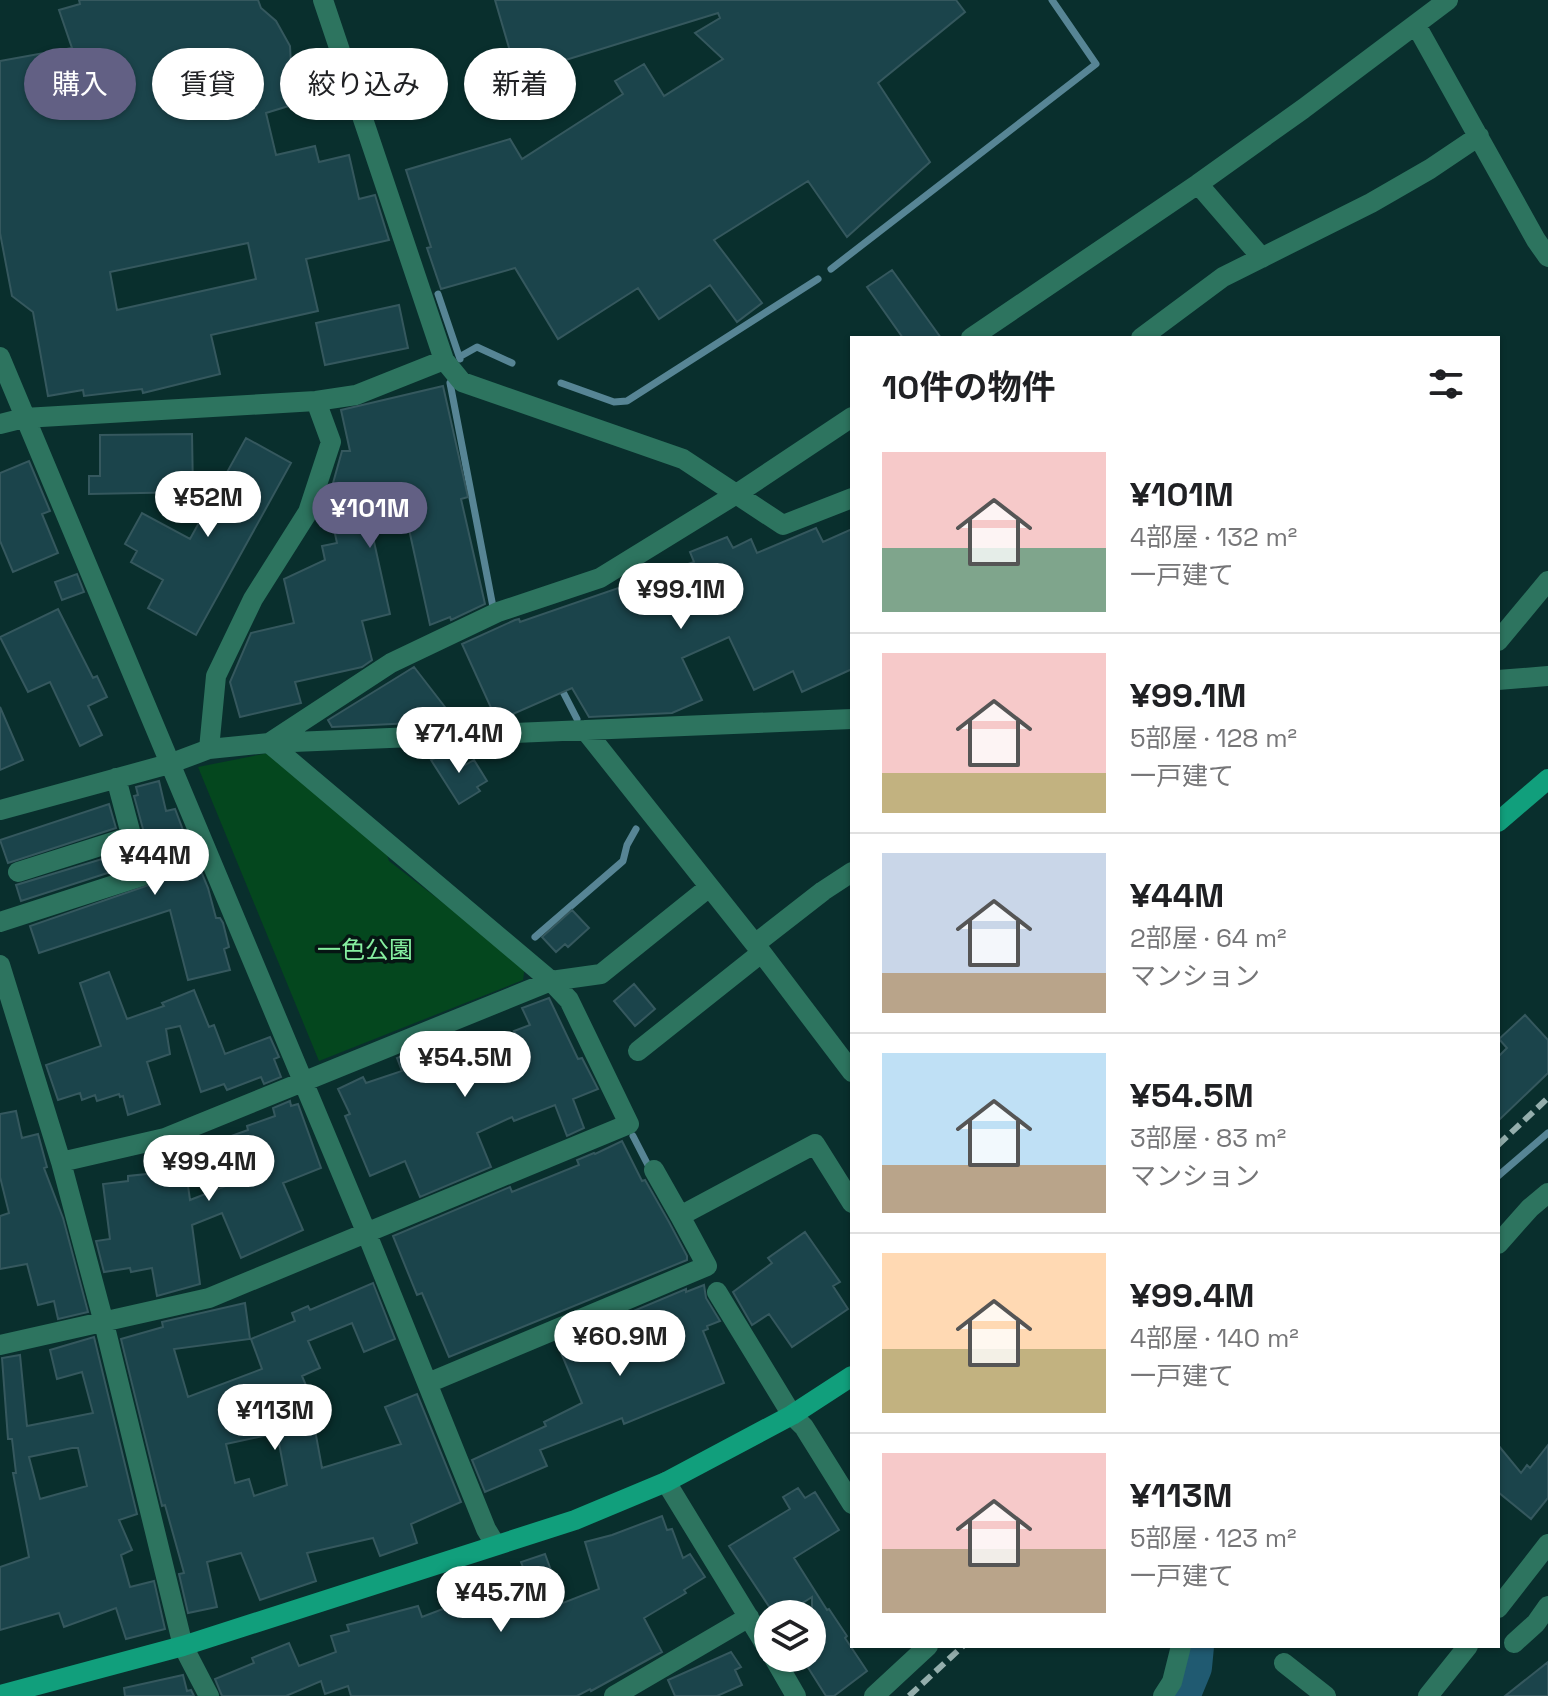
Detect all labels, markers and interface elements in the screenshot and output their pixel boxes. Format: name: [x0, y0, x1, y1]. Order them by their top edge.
chip: 購入: [24, 48, 136, 120]
chip: 賃貸: [152, 48, 264, 120]
chip: 絞り込み: [280, 48, 448, 120]
chip: 新着: [464, 48, 576, 120]
icon: filters: [1424, 362, 1468, 406]
text: 10件の物件: [882, 366, 1055, 409]
pin: ¥52M: [161, 471, 255, 539]
text: ¥101M: [1130, 473, 1234, 516]
text: ¥52M: [173, 480, 243, 514]
pin: ¥101M: [314, 482, 426, 550]
icon: home: [946, 484, 1042, 580]
text: ¥101M: [330, 491, 410, 525]
text: 4部屋 · 132 m²: [1130, 520, 1297, 554]
text: 一戸建て: [1130, 558, 1234, 592]
pin: ¥99.1M: [616, 563, 746, 631]
text: ¥99.1M: [636, 572, 726, 606]
text: ¥99.1M: [1130, 674, 1246, 717]
icon: home: [946, 685, 1042, 781]
pin: ¥71.4M: [394, 707, 524, 775]
text: ¥71.4M: [414, 716, 504, 750]
text: 5部屋 · 128 m²: [1130, 721, 1297, 755]
text: 一戸建て: [1130, 759, 1234, 793]
pin: ¥44M: [108, 829, 202, 897]
text: ¥44M: [119, 838, 191, 872]
text: ¥44M: [1130, 874, 1224, 917]
icon: home: [946, 885, 1042, 981]
text: 2部屋 · 64 m²: [1130, 921, 1287, 955]
park label: 一色公園: [317, 934, 413, 965]
text: マンション: [1130, 959, 1260, 993]
pin: ¥54.5M: [400, 1031, 530, 1099]
text: ¥54.5M: [418, 1040, 512, 1074]
text: ¥54.5M: [1130, 1074, 1254, 1117]
icon: home: [946, 1085, 1042, 1181]
text: 3部屋 · 83 m²: [1130, 1121, 1286, 1155]
pin: ¥99.4M: [144, 1135, 274, 1203]
text: ¥99.4M: [161, 1144, 257, 1178]
text: マンション: [1130, 1159, 1260, 1193]
text: ¥99.4M: [1130, 1274, 1255, 1317]
icon: home: [946, 1285, 1042, 1381]
pin: ¥60.9M: [555, 1310, 685, 1378]
text: ¥60.9M: [572, 1319, 668, 1353]
text: 4部屋 · 140 m²: [1130, 1321, 1299, 1355]
text: 一戸建て: [1130, 1359, 1234, 1393]
pin: ¥113M: [219, 1384, 331, 1452]
text: ¥113M: [236, 1393, 314, 1427]
text: ¥113M: [1130, 1474, 1232, 1517]
icon: home: [946, 1485, 1042, 1581]
text: 5部屋 · 123 m²: [1130, 1521, 1297, 1555]
text: 一戸建て: [1130, 1559, 1234, 1593]
pin: ¥45.7M: [436, 1566, 566, 1634]
text: ¥45.7M: [455, 1575, 547, 1609]
map controls: [754, 1600, 826, 1672]
button: layers: [754, 1600, 826, 1672]

